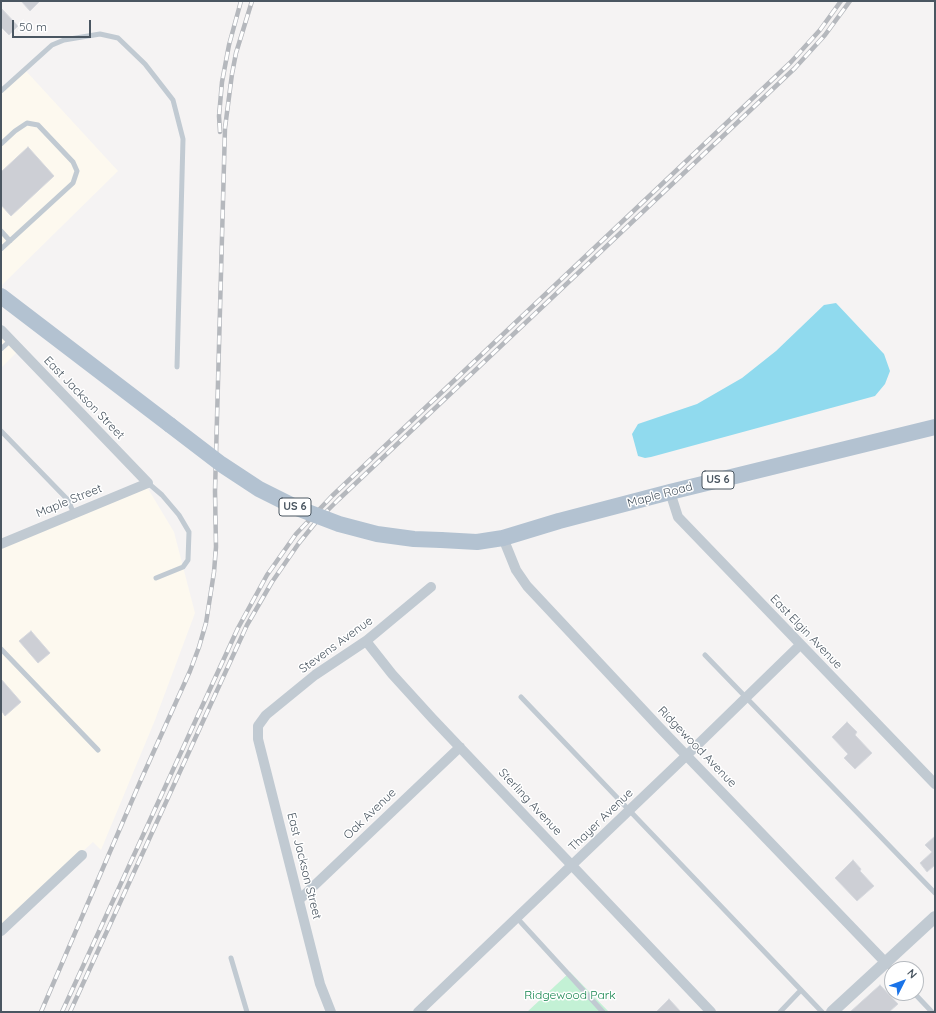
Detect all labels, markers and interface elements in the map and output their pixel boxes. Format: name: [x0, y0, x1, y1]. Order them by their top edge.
scale bar: [14, 12, 93, 38]
text: 50 m: [19, 19, 47, 34]
street label: East Jackson Street: [41, 354, 127, 442]
road number: US 6: [702, 471, 734, 489]
street label: Maple Road: [626, 479, 694, 511]
street label: Maple Street: [34, 481, 104, 521]
road number: US 6: [279, 498, 311, 516]
street label: East Elgin Avenue: [767, 592, 845, 672]
street label: Stevens Avenue: [296, 613, 376, 677]
street label: Ridgewood Avenue: [655, 704, 739, 790]
street label: Sterling Avenue: [495, 766, 565, 838]
street label: Oak Avenue: [341, 785, 399, 843]
street label: Thayer Avenue: [566, 786, 636, 854]
street label: East Jackson Street: [284, 811, 324, 921]
north arrow: [884, 961, 924, 1001]
text: N: [904, 966, 920, 981]
park label: Ridgewood Park: [524, 988, 616, 1002]

